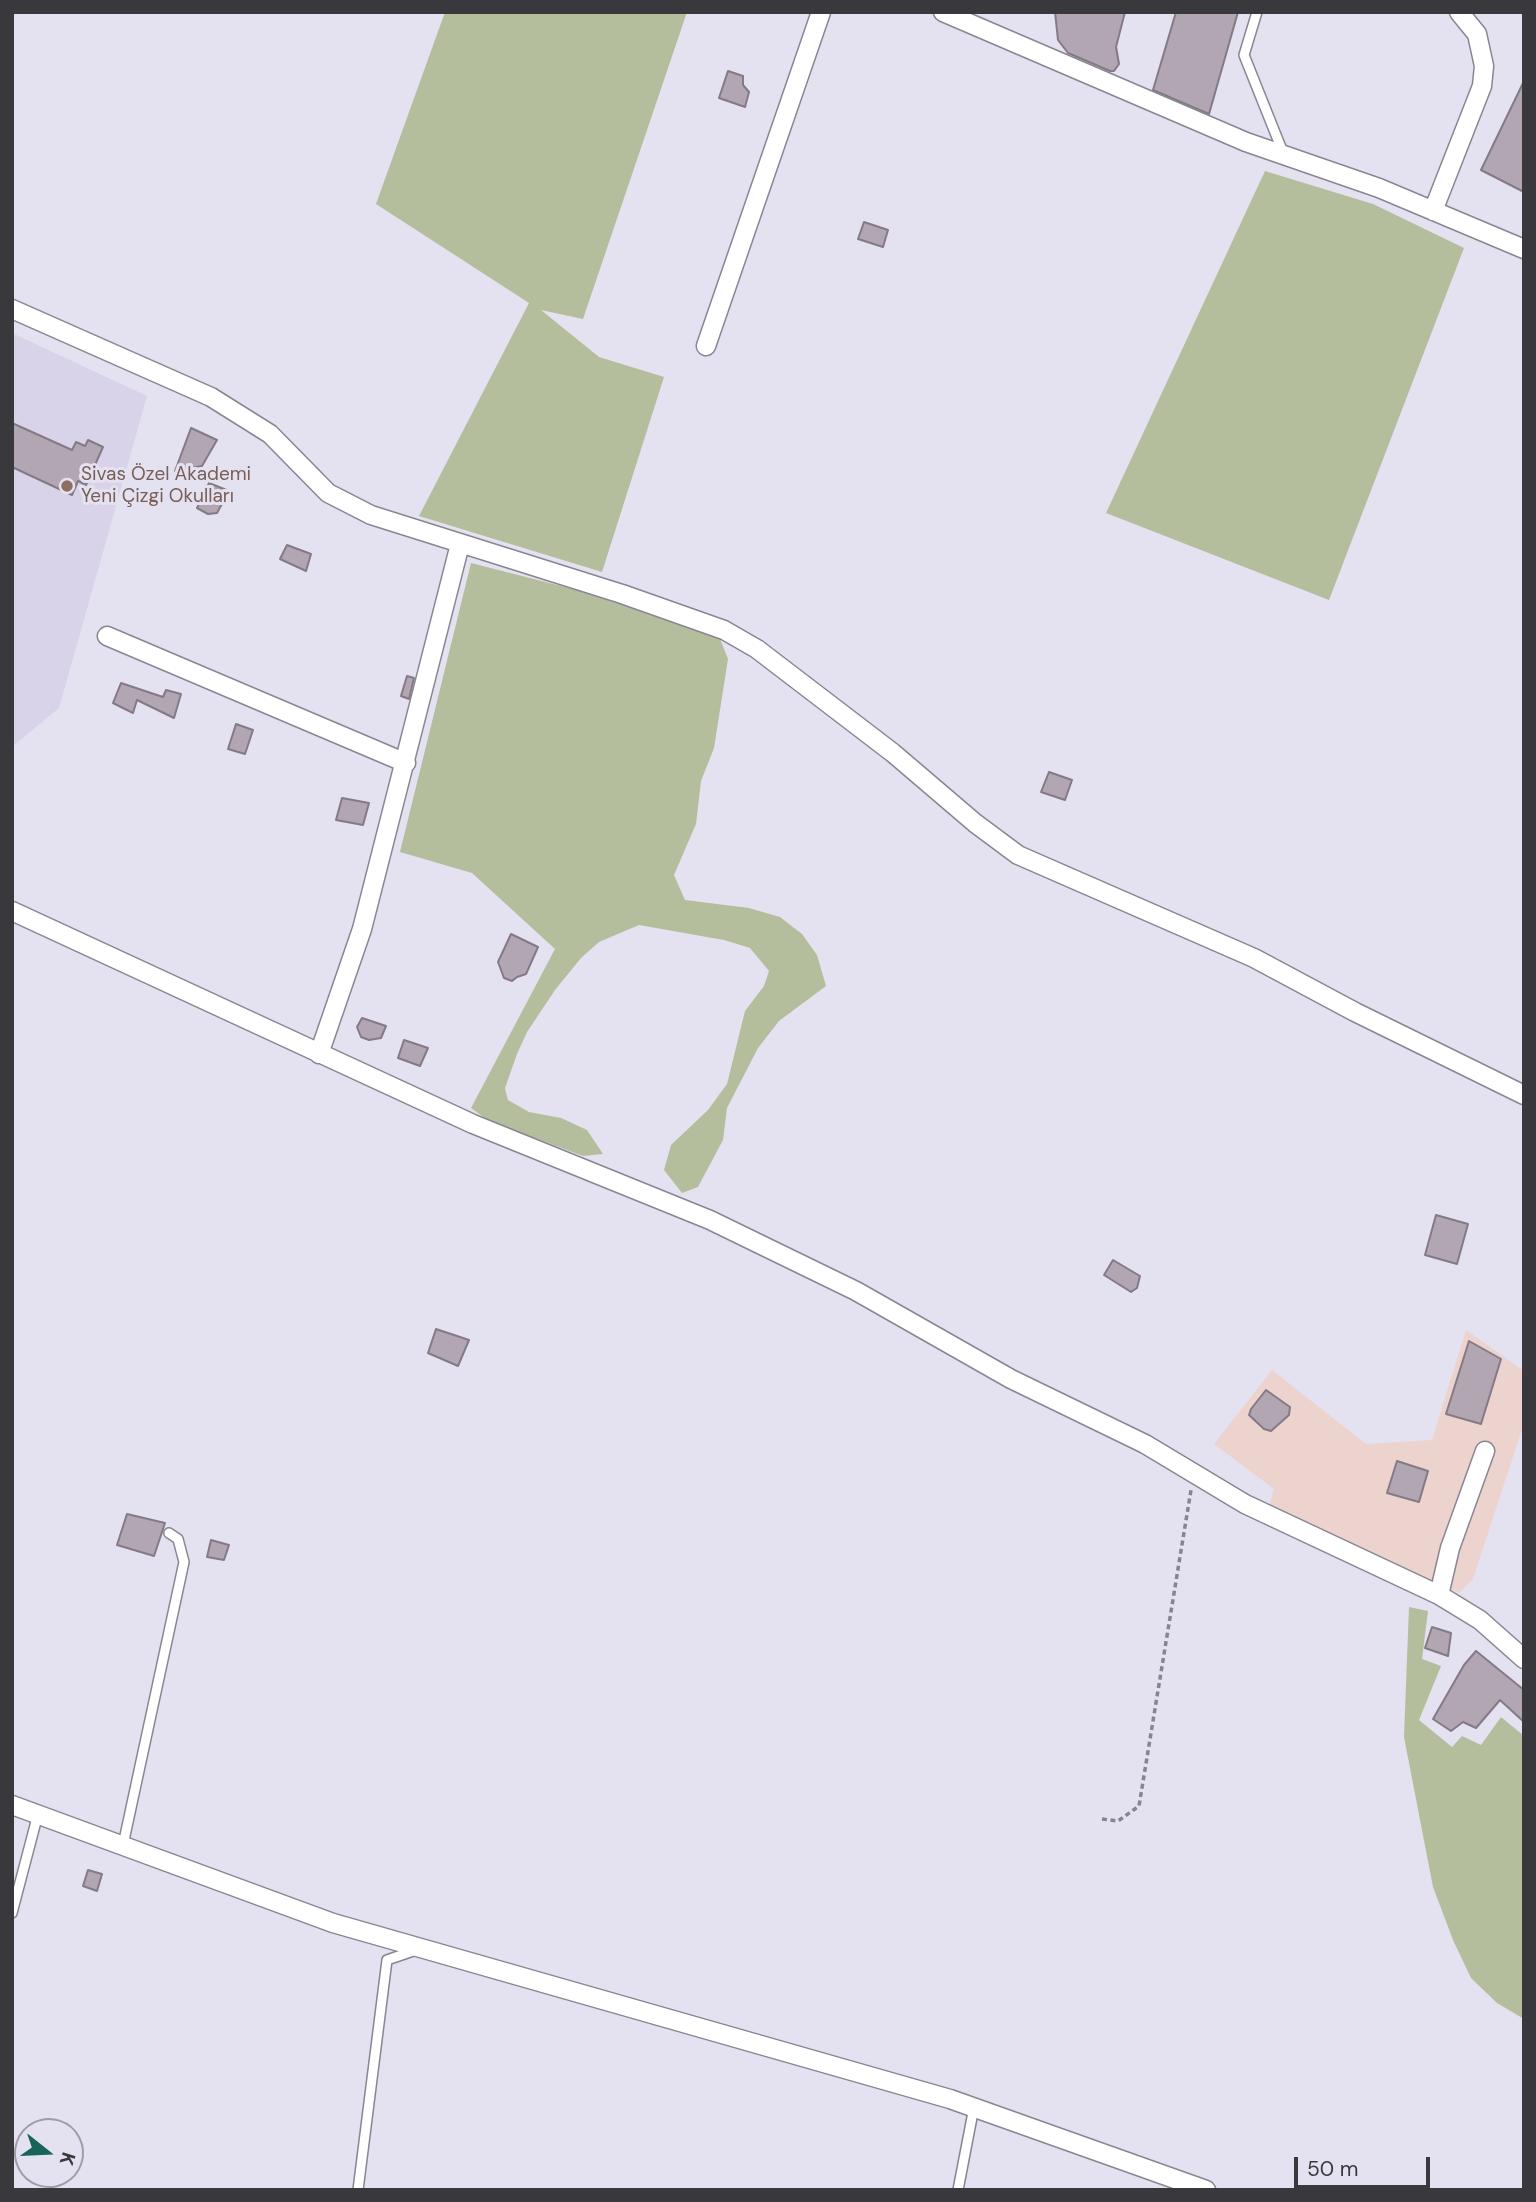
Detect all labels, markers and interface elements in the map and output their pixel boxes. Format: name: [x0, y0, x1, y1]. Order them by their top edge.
place label: Sivas Özel Akademi Yeni Çizgi Okulları: [81, 464, 251, 508]
marker: Sivas Özel Akademi Yeni Çizgi Okulları: [59, 478, 75, 494]
north arrow: [14, 2118, 84, 2188]
scale bar: [1298, 2142, 1434, 2186]
text: K: [54, 2149, 81, 2169]
text: 50 m: [1307, 2155, 1358, 2183]

